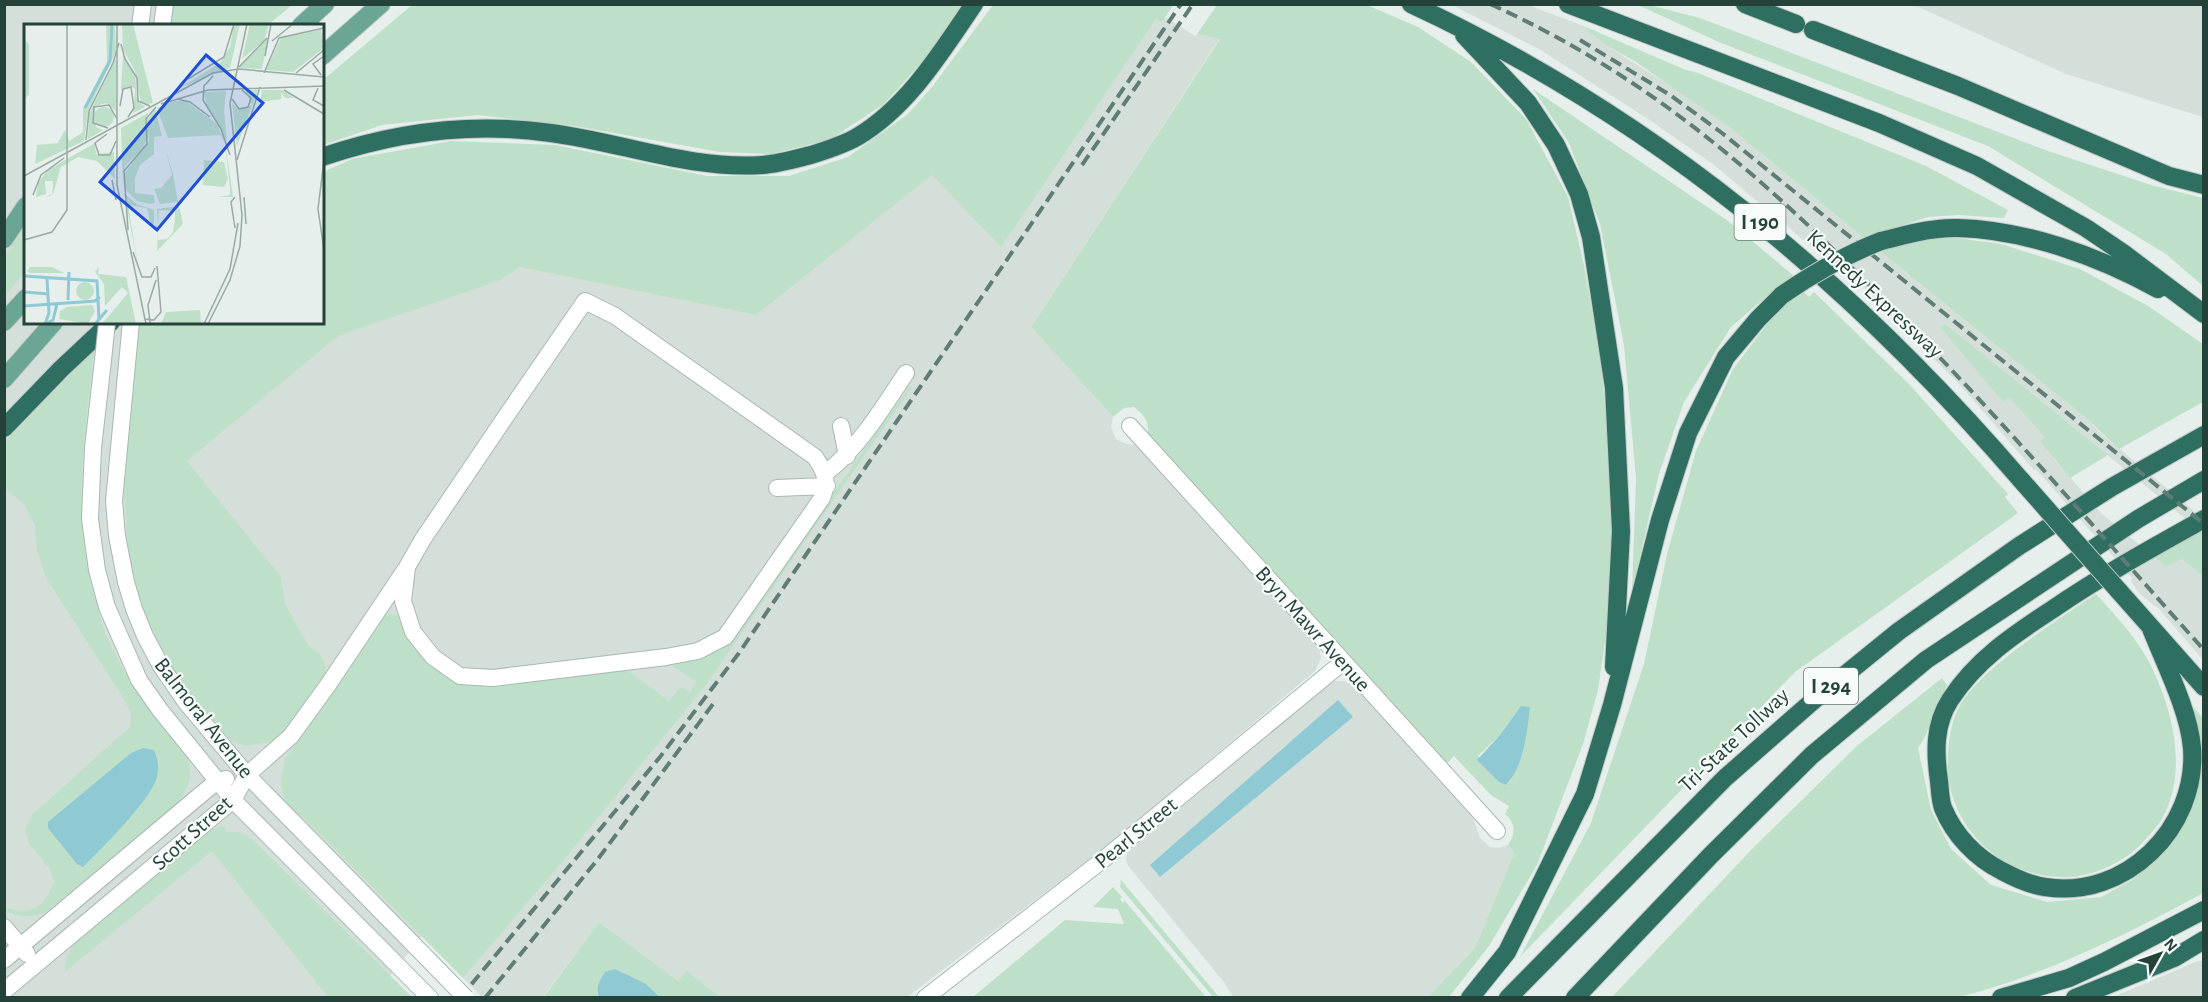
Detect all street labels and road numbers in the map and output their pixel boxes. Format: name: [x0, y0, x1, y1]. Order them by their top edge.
road number: I 190: [1734, 204, 1786, 240]
street label: Kennedy Expressway: [1803, 226, 1948, 363]
street label: Bryn Mawr Avenue: [1251, 562, 1375, 696]
street label: Balmoral Avenue: [150, 654, 258, 782]
road number: I 294: [1804, 668, 1858, 704]
street label: Tri-State Tollway: [1675, 683, 1794, 796]
street label: Scott Street: [148, 792, 236, 874]
street label: Pearl Street: [1091, 793, 1181, 873]

